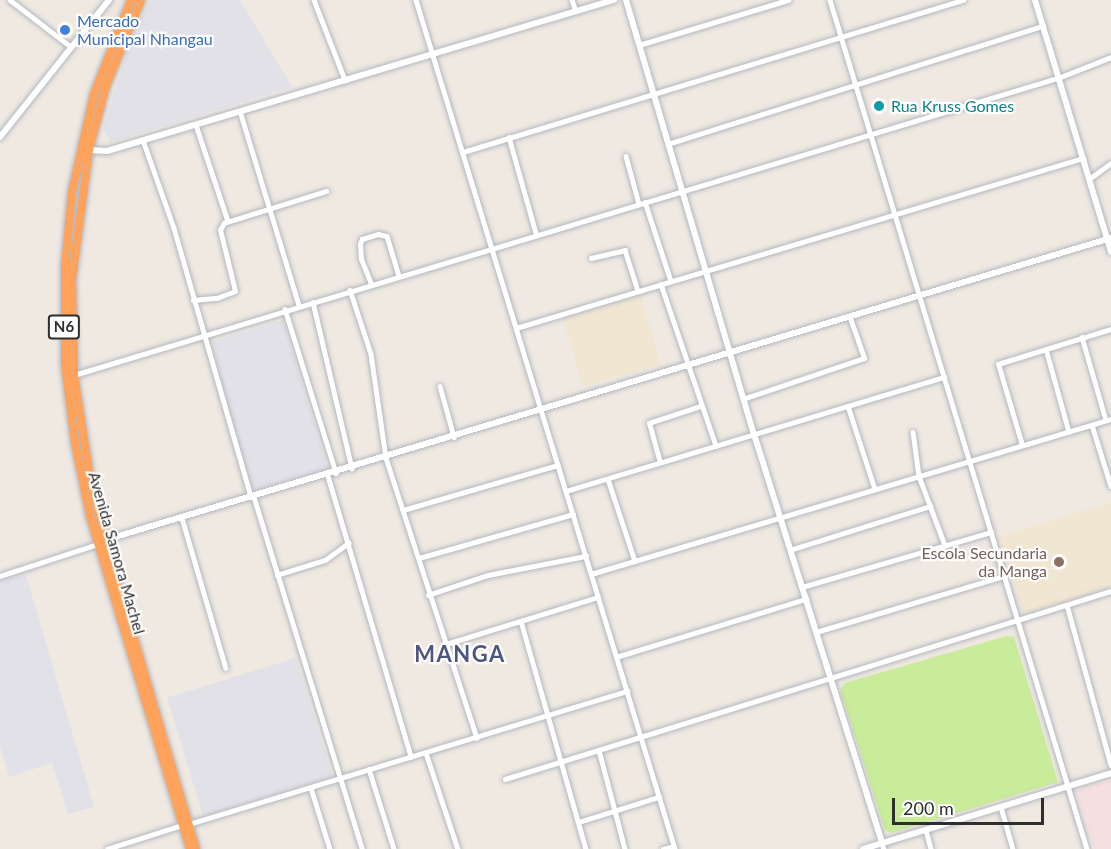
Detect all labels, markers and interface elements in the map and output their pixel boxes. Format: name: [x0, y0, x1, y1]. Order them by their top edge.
place label: Mercado Municipal Nhangau: [77, 11, 213, 49]
marker: Mercado Municipal Nhangau: [58, 23, 72, 37]
place label: Rua Kruss Gomes: [891, 96, 1014, 116]
marker: Rua Kruss Gomes: [872, 99, 886, 113]
road number: N6: [48, 315, 80, 339]
street label: Avenida Samora Machel: [85, 469, 149, 637]
place label: Escola Secundaria da Manga: [921, 543, 1047, 581]
marker: Escola Secundaria da Manga: [1052, 555, 1066, 569]
district label: MANGA: [414, 641, 506, 667]
scale bar: [895, 786, 1046, 824]
text: 200 m: [903, 797, 954, 819]

